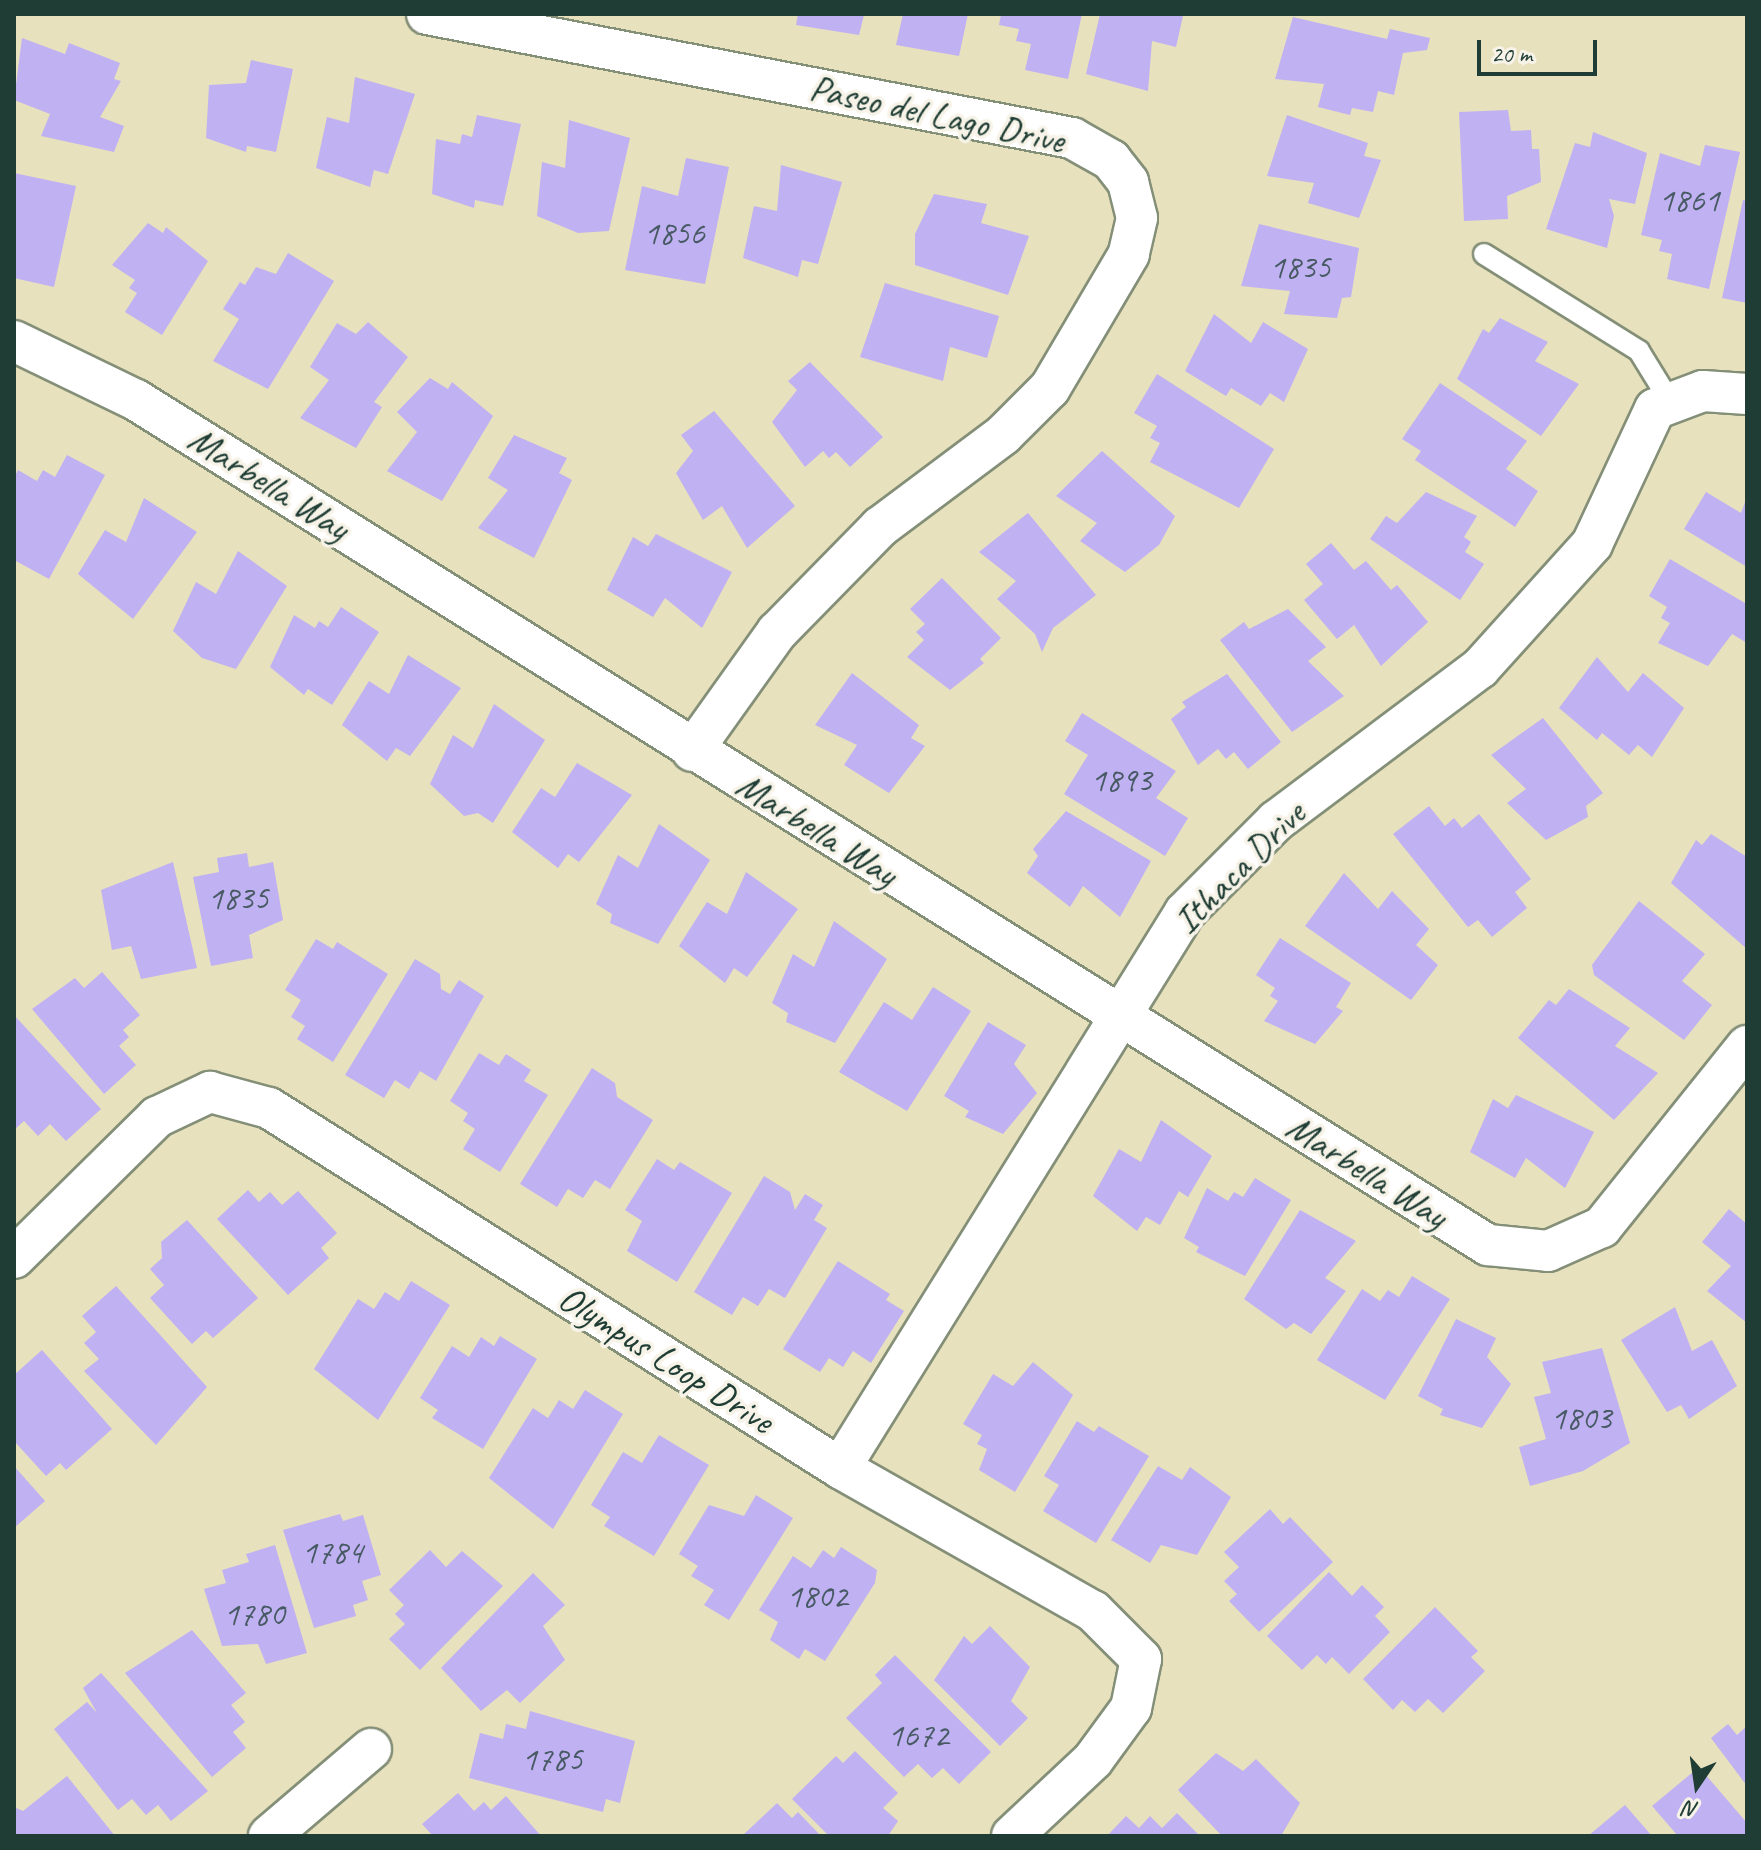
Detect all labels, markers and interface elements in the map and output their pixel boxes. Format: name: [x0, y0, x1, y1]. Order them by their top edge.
scale bar: [1481, 24, 1601, 74]
text: 20 m: [1491, 39, 1532, 69]
street label: Paseo del Lago Drive: [805, 65, 1069, 163]
house number: 1861: [1658, 180, 1720, 220]
house number: 1856: [643, 213, 705, 253]
house number: 1835: [1269, 247, 1331, 287]
street label: Marbella Way: [180, 416, 358, 550]
house number: 1893: [1090, 760, 1152, 800]
street label: Marbella Way: [728, 762, 906, 896]
street label: Ithaca Drive: [1163, 791, 1315, 943]
house number: 1835: [207, 878, 269, 918]
street label: Marbella Way: [1278, 1104, 1456, 1238]
street label: Olympus Loop Drive: [550, 1275, 782, 1443]
house number: 1803: [1550, 1398, 1612, 1438]
house number: 1784: [301, 1532, 363, 1572]
house number: 1802: [786, 1576, 848, 1616]
house number: 1780: [223, 1594, 285, 1634]
house number: 1672: [887, 1715, 949, 1755]
house number: 1785: [521, 1739, 583, 1779]
north arrow: [1657, 1746, 1737, 1826]
text: N: [1682, 1794, 1701, 1825]

